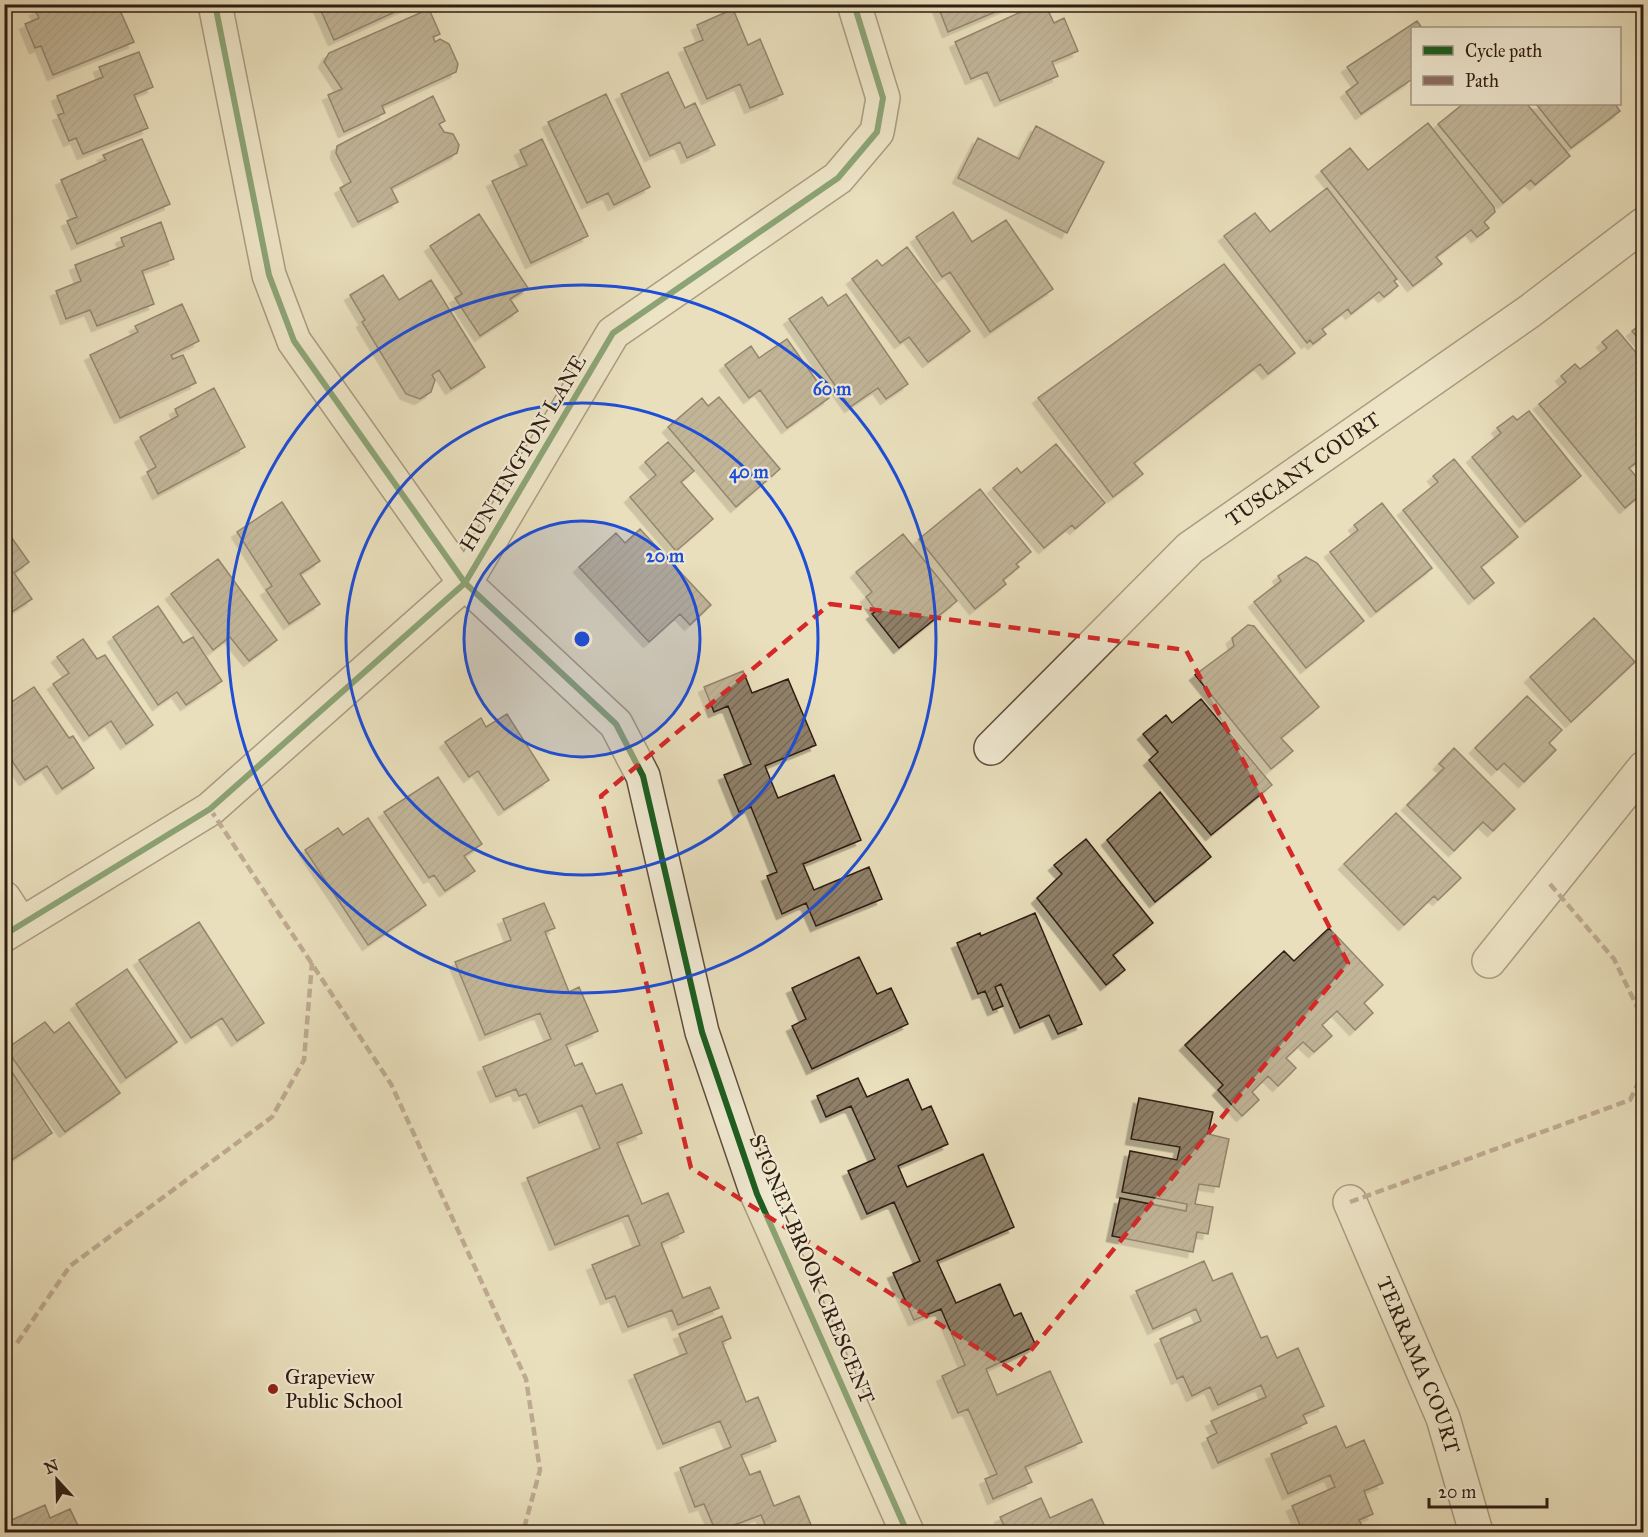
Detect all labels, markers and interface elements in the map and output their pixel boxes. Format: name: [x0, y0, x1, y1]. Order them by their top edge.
legend: [1411, 27, 1621, 105]
text: Cycle path: [1465, 40, 1542, 62]
text: Path: [1465, 70, 1499, 92]
street label: HUNTINGTON LANE: [454, 350, 592, 556]
text: 60 m: [813, 378, 852, 400]
street label: TUSCANY COURT: [1221, 406, 1385, 532]
text: 40 m: [729, 461, 770, 484]
text: 20 m: [646, 545, 685, 567]
centre of rings: [572, 629, 592, 649]
street label: STONEY BROOK CRESCENT: [743, 1130, 881, 1408]
street label: TERRAMA COURT: [1371, 1273, 1466, 1457]
place label: Grapeview Public School: [285, 1364, 403, 1414]
marker: Grapeview Public School: [266, 1382, 280, 1396]
north arrow: [27, 1450, 87, 1510]
text: N: [42, 1455, 62, 1478]
scale bar: [1429, 1471, 1548, 1509]
text: 20 m: [1438, 1481, 1476, 1503]

